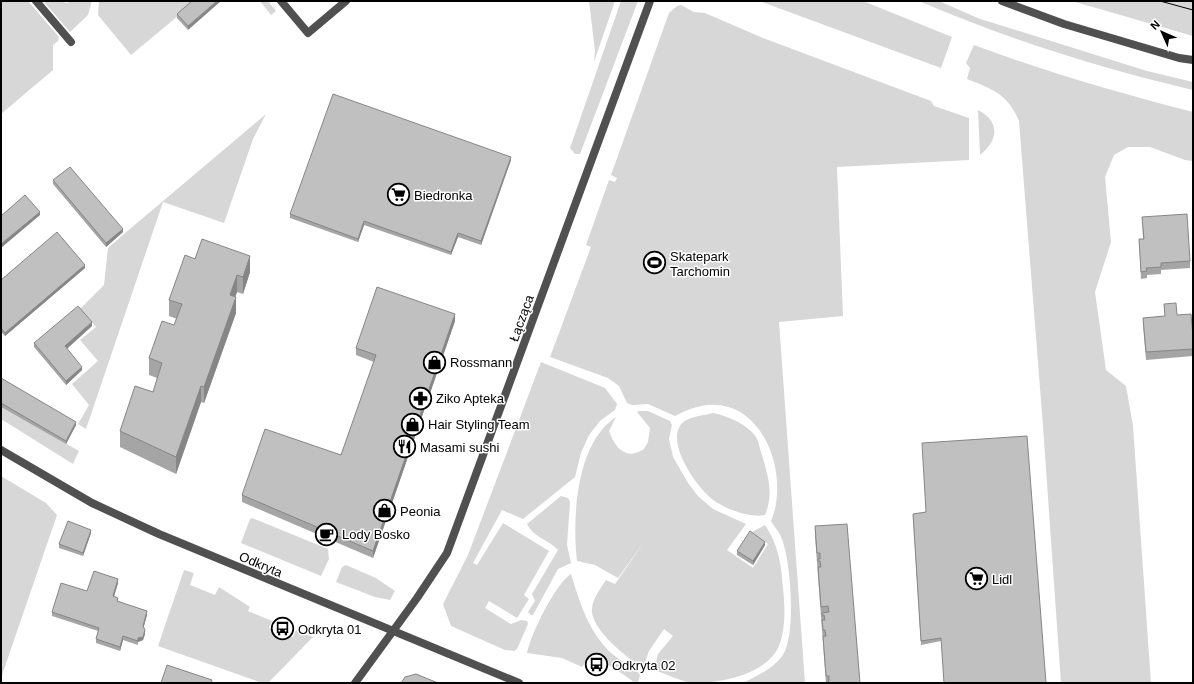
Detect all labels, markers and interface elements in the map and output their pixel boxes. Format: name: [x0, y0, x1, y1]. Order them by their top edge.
north arrow: [1142, 12, 1182, 52]
text: N: [1148, 18, 1162, 32]
supermarket icon: Biedronka: [385, 182, 411, 208]
place label: Biedronka: [414, 188, 473, 203]
place label: Skatepark Tarchomin: [670, 249, 730, 279]
sports icon: Skatepark Tarchomin: [641, 250, 667, 276]
street label: Łącząca: [506, 292, 537, 343]
shop icon: Rossmann: [421, 349, 447, 375]
place label: Rossmann: [450, 355, 512, 370]
pharmacy icon: Ziko Apteka: [407, 385, 433, 411]
place label: Ziko Apteka: [436, 391, 505, 406]
shop icon: Hair Styling Team: [399, 411, 425, 437]
place label: Hair Styling Team: [428, 417, 530, 432]
restaurant icon: Masami sushi: [391, 434, 417, 460]
place label: Masami sushi: [420, 440, 500, 455]
shop icon: Peonia: [371, 498, 397, 524]
place label: Peonia: [400, 504, 441, 519]
cafe icon: Lody Bosko: [314, 521, 340, 547]
place label: Lody Bosko: [342, 527, 410, 542]
street label: Odkryta: [237, 549, 285, 581]
supermarket icon: Lidl: [964, 566, 990, 592]
place label: Lidl: [992, 572, 1012, 587]
bus stop icon: Odkryta 01: [270, 616, 296, 642]
place label: Odkryta 01: [298, 622, 362, 637]
bus stop icon: Odkryta 02: [584, 652, 610, 678]
place label: Odkryta 02: [612, 658, 676, 673]

